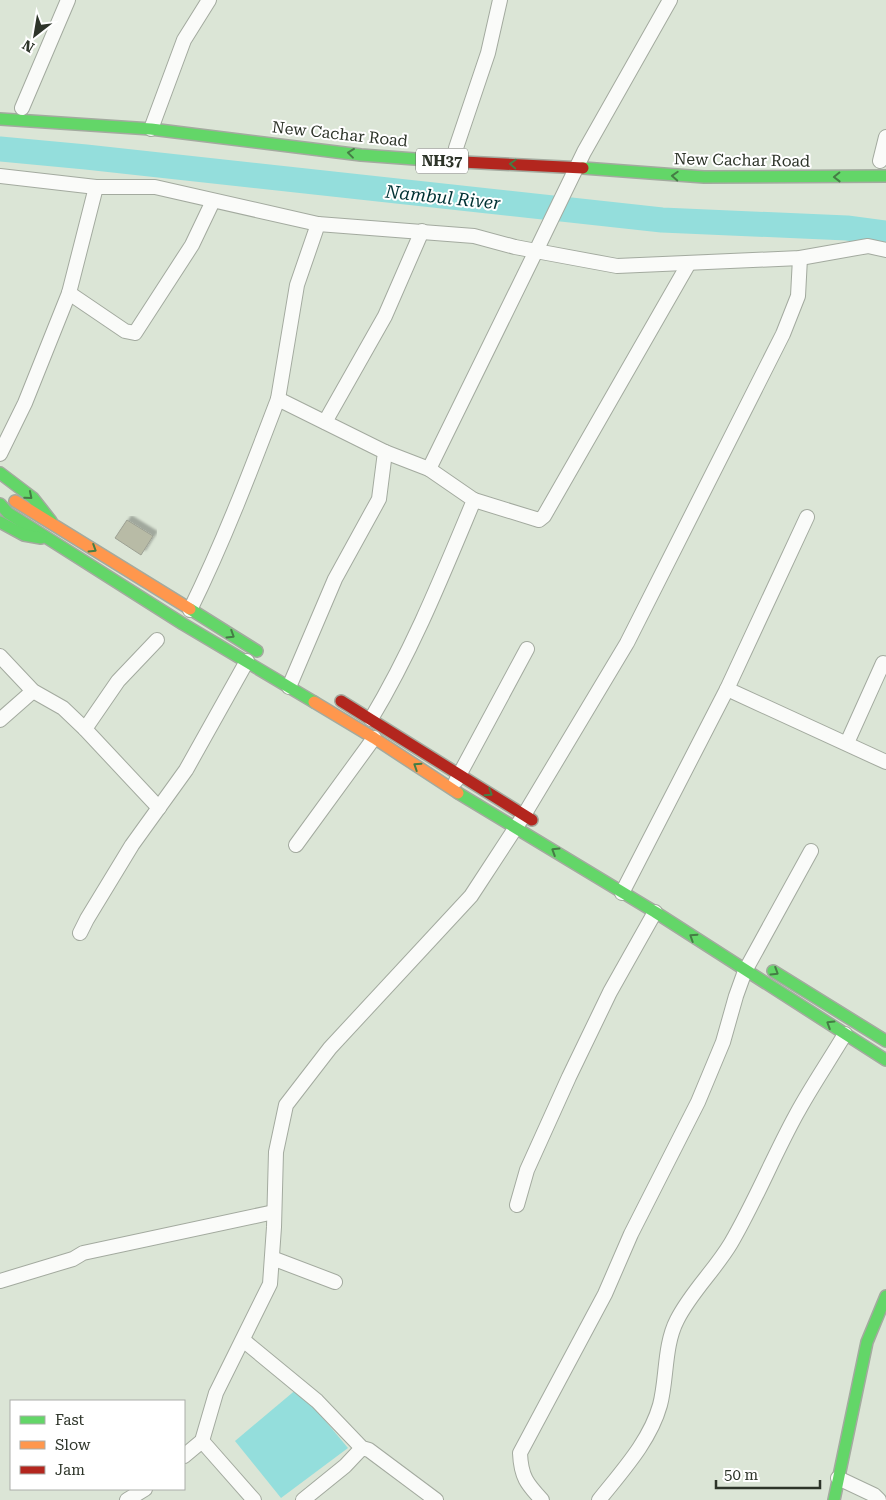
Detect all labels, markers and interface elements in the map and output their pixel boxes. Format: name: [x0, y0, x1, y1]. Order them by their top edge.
north arrow: [10, 10, 60, 60]
text: N: [19, 36, 37, 56]
street label: New Cachar Road: [271, 117, 409, 151]
one-way arrow: [346, 148, 354, 159]
road number: NH37: [416, 148, 468, 174]
street label: New Cachar Road: [674, 149, 810, 171]
one-way arrow: [509, 159, 517, 170]
one-way arrow: [671, 170, 679, 181]
one-way arrow: [833, 171, 841, 182]
water label: Nambul River: [383, 180, 502, 214]
one-way arrow: [23, 490, 32, 499]
one-way arrow: [88, 543, 97, 552]
one-way arrow: [226, 629, 235, 638]
one-way arrow: [413, 762, 422, 772]
one-way arrow: [484, 786, 493, 796]
one-way arrow: [551, 848, 561, 857]
one-way arrow: [689, 934, 699, 943]
one-way arrow: [769, 966, 778, 976]
one-way arrow: [826, 1021, 835, 1031]
legend: [10, 1400, 185, 1490]
text: Fast: [55, 1411, 85, 1429]
text: Slow: [55, 1436, 91, 1454]
scale bar: [716, 1458, 820, 1490]
text: Jam: [55, 1461, 85, 1479]
text: 50 m: [724, 1466, 759, 1484]

